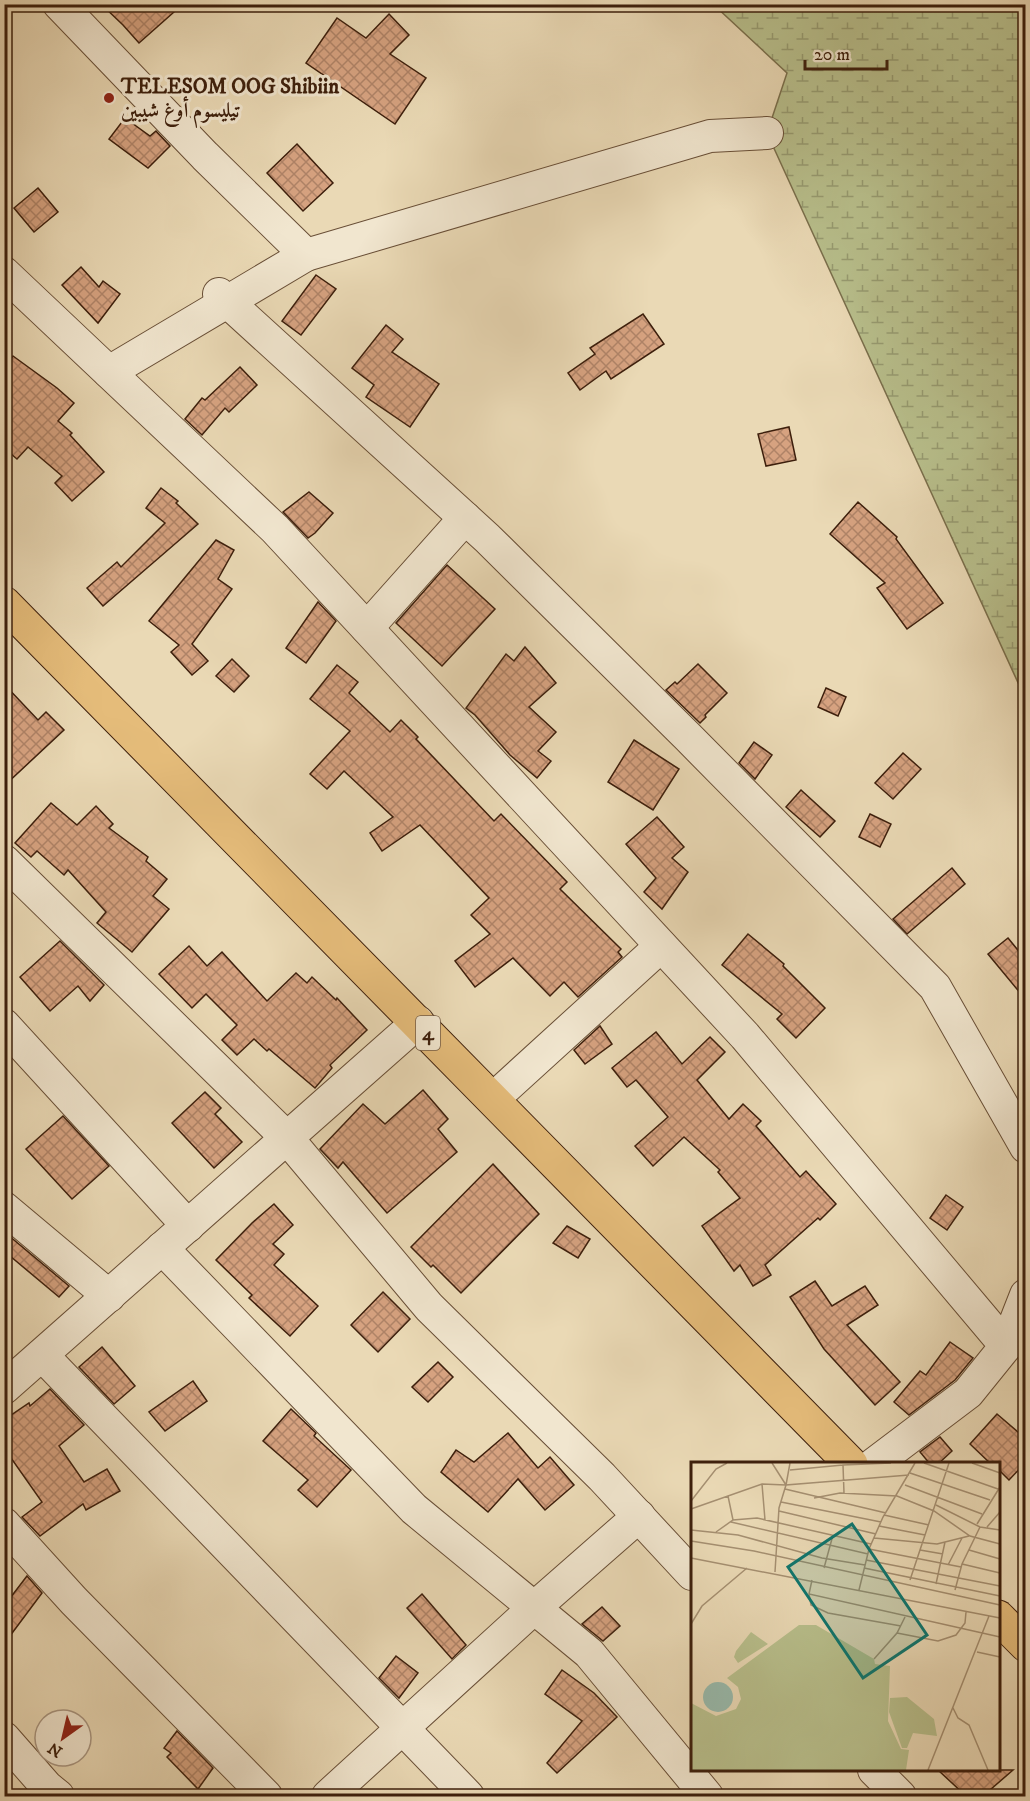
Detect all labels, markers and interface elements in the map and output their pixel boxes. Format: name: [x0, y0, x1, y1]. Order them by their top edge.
scale bar: [805, 33, 888, 71]
text: 20 m: [814, 44, 850, 66]
place label: TELESOM OOG Shibiin تيليسوم أوغ شيبين: [120, 74, 340, 129]
marker: TELESOM OOG Shibiin تيليسوم أوغ شيبين: [102, 91, 116, 105]
road number: 4: [416, 1016, 440, 1050]
inset map: [691, 1462, 1000, 1771]
north arrow: [33, 1708, 93, 1768]
text: N: [44, 1738, 66, 1762]

